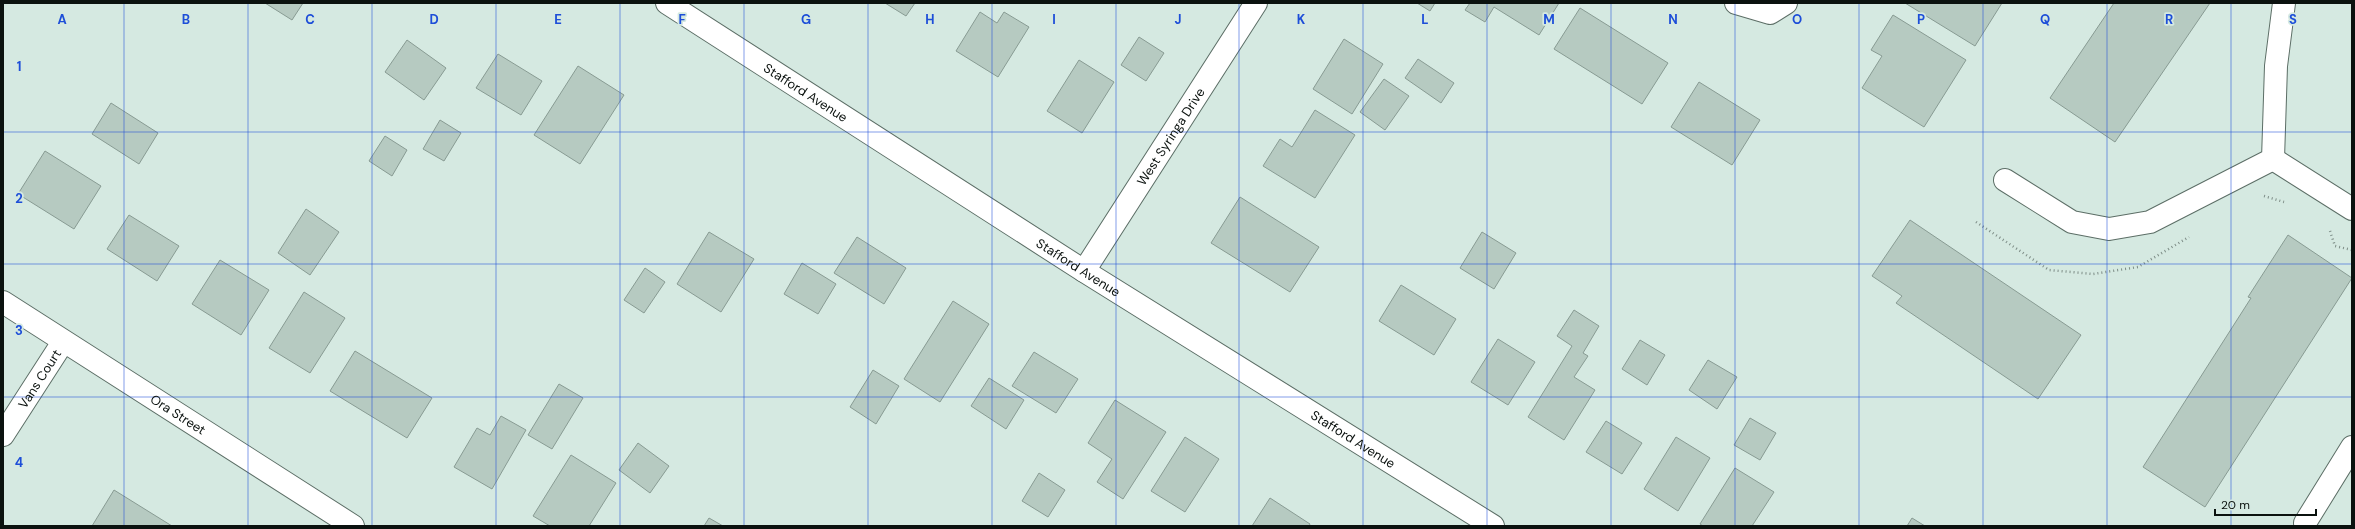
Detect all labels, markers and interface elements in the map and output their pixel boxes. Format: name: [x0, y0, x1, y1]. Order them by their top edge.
text: A: [57, 11, 67, 28]
text: B: [182, 11, 190, 28]
text: C: [305, 11, 315, 28]
text: D: [429, 11, 439, 28]
text: E: [554, 11, 562, 28]
text: F: [678, 11, 686, 28]
text: G: [801, 11, 811, 28]
text: H: [925, 11, 935, 28]
text: I: [1052, 11, 1056, 28]
text: J: [1174, 11, 1182, 28]
text: K: [1297, 11, 1306, 28]
text: L: [1421, 11, 1429, 28]
text: M: [1543, 11, 1555, 28]
text: N: [1668, 11, 1678, 28]
text: O: [1792, 11, 1802, 28]
text: P: [1917, 11, 1925, 28]
text: Q: [2040, 11, 2050, 28]
text: R: [2165, 11, 2173, 28]
text: S: [2289, 11, 2297, 28]
text: 1: [17, 58, 21, 75]
street label: Stafford Avenue: [761, 59, 851, 125]
street label: West Syringa Drive: [1133, 84, 1208, 188]
text: 2: [15, 190, 23, 207]
street label: Stafford Avenue: [1033, 234, 1124, 300]
text: 3: [15, 322, 23, 339]
street label: Vans Court: [14, 346, 65, 411]
street label: Ora Street: [147, 390, 209, 438]
street label: Stafford Avenue: [1308, 406, 1399, 472]
text: 4: [15, 454, 23, 471]
scale bar: [2215, 491, 2316, 517]
text: 20 m: [2221, 497, 2250, 513]

